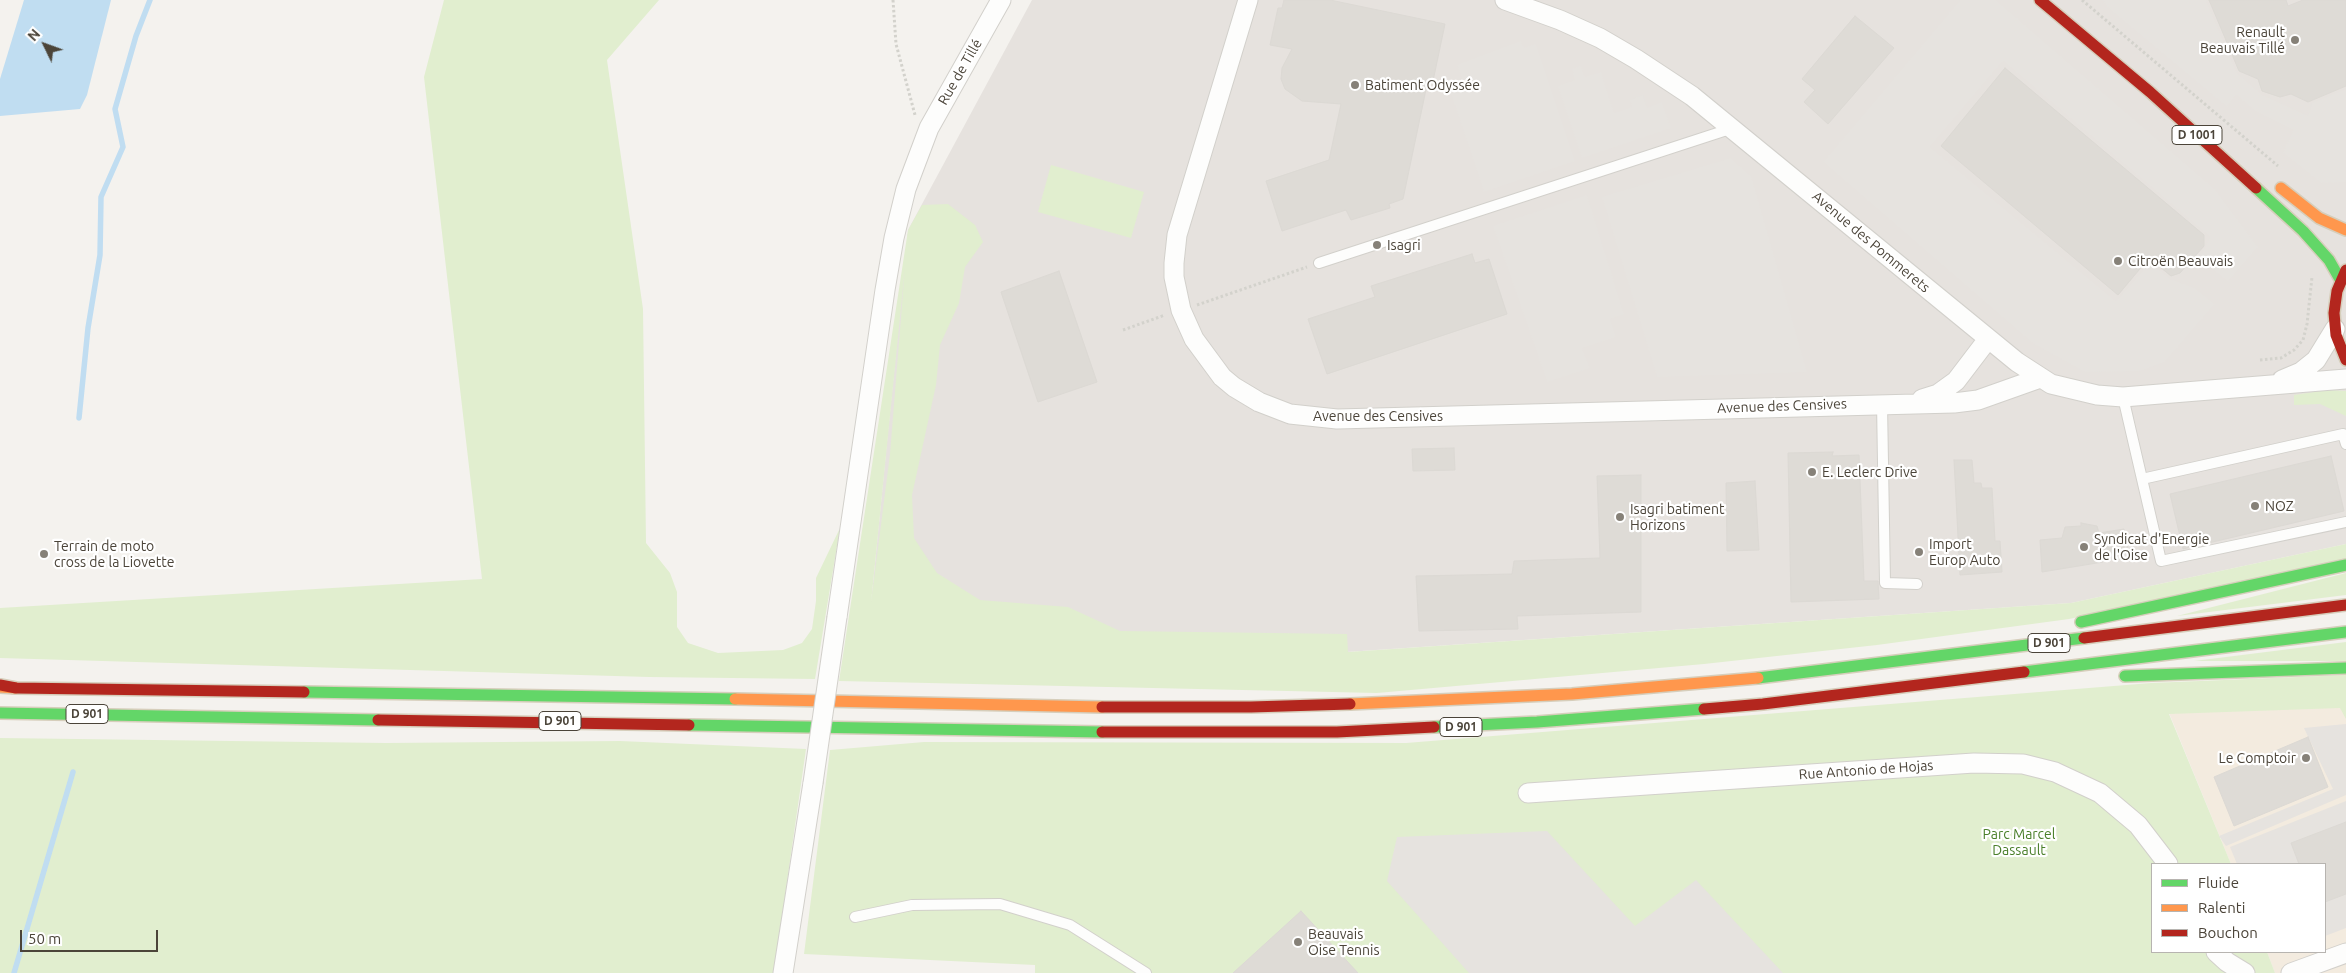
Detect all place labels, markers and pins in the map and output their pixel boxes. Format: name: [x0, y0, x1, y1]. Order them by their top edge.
place label: Renault Beauvais Tillé: [2200, 24, 2285, 56]
marker: Renault Beauvais Tillé: [2289, 34, 2301, 46]
place label: Batiment Odyssée: [1365, 77, 1480, 93]
marker: Batiment Odyssée: [1349, 79, 1361, 91]
place label: Isagri: [1387, 237, 1421, 253]
marker: Isagri: [1371, 239, 1383, 251]
place label: Citroën Beauvais: [2128, 253, 2233, 269]
marker: Citroën Beauvais: [2112, 255, 2124, 267]
place label: E. Leclerc Drive: [1822, 464, 1918, 480]
marker: E. Leclerc Drive: [1806, 466, 1818, 478]
place label: NOZ: [2265, 498, 2294, 514]
marker: NOZ: [2249, 500, 2261, 512]
place label: Isagri batiment Horizons: [1630, 501, 1724, 534]
marker: Isagri batiment Horizons: [1614, 511, 1626, 523]
place label: Syndicat d'Energie de l'Oise: [2094, 531, 2209, 564]
place label: Import Europ Auto: [1929, 536, 2000, 568]
place label: Terrain de moto cross de la Liovette: [54, 538, 174, 570]
marker: Syndicat d'Energie de l'Oise: [2078, 541, 2090, 553]
marker: Import Europ Auto: [1913, 546, 1925, 558]
marker: Terrain de moto cross de la Liovette: [38, 548, 50, 560]
place label: Le Comptoir: [2219, 750, 2296, 766]
marker: Le Comptoir: [2300, 752, 2312, 764]
place label: Beauvais Oise Tennis: [1308, 926, 1380, 959]
marker: Beauvais Oise Tennis: [1292, 936, 1304, 948]

